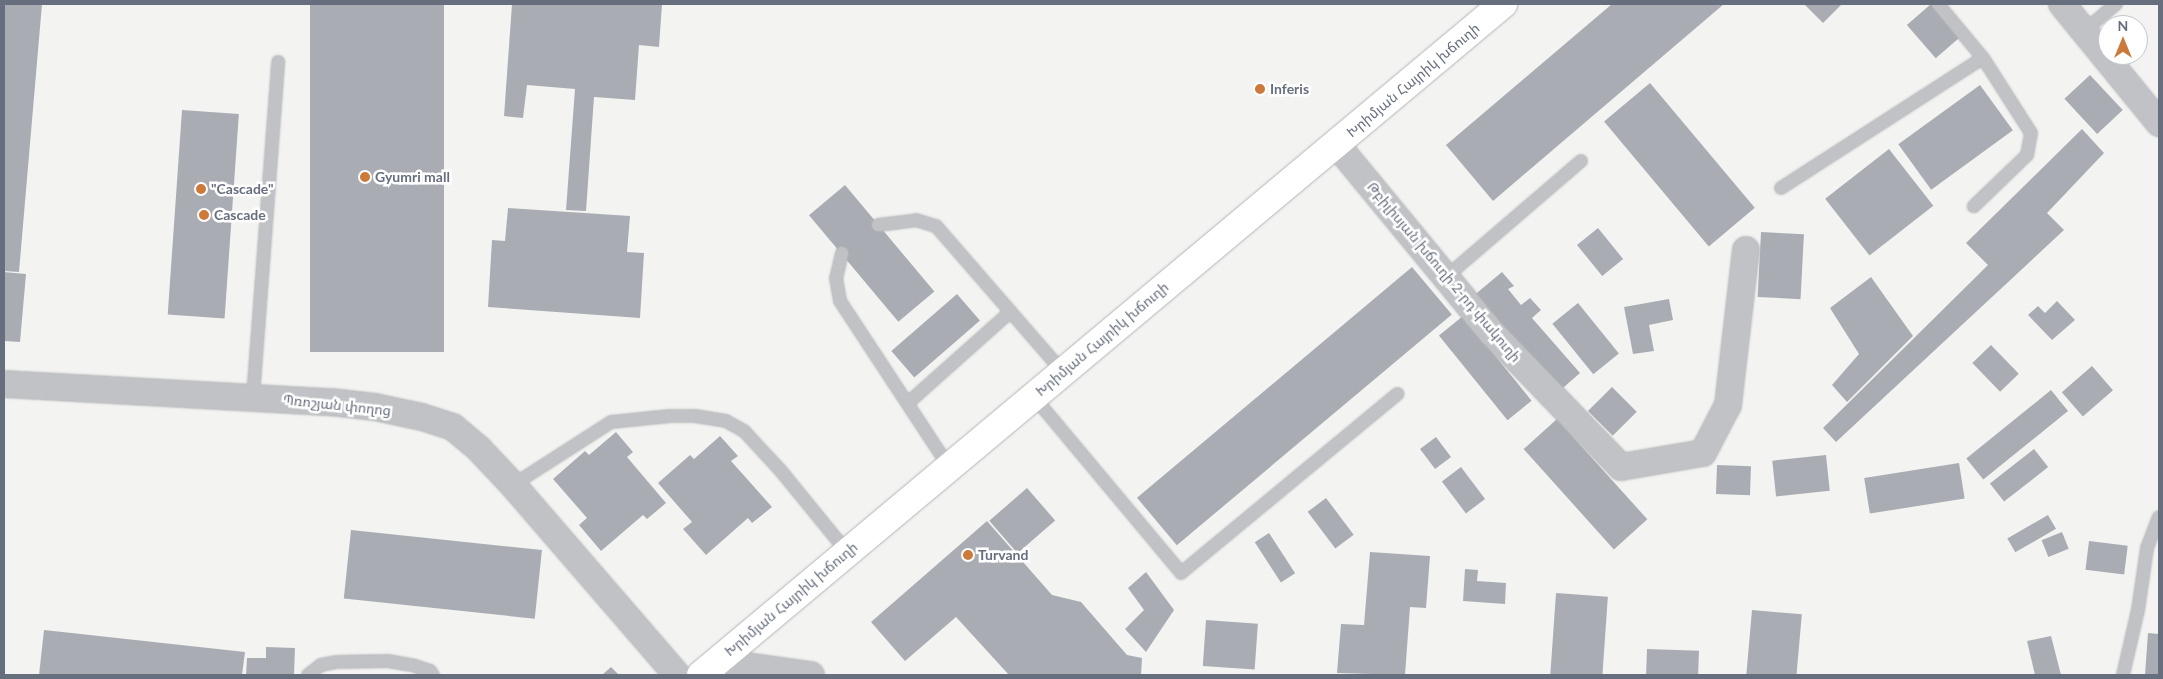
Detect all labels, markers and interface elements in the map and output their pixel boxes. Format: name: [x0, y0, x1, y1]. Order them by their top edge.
north arrow: [2098, 15, 2148, 65]
text: N: [2118, 17, 2128, 34]
street label: Խրիմյան Հայրիկ խճուղի: [1343, 19, 1483, 141]
place label: Inferis: [1270, 81, 1309, 97]
marker: Inferis: [1254, 83, 1266, 95]
place label: Gyumri mall: [375, 169, 450, 185]
marker: Gyumri mall: [359, 171, 371, 183]
street label: Թբիլիսյան խճուղի 2-րդ փակուղի: [1364, 179, 1524, 365]
place label: "Cascade": [211, 181, 274, 197]
marker: "Cascade": [195, 183, 207, 195]
place label: Cascade: [214, 207, 266, 223]
marker: Cascade: [198, 209, 210, 221]
street label: Խրիմյան Հայրիկ խճուղի: [1032, 278, 1172, 400]
street label: Պռոշյան փողոց: [282, 391, 392, 419]
street label: Խրիմյան Հայրիկ խճուղի: [721, 538, 861, 660]
place label: Turvand: [978, 547, 1028, 563]
marker: Turvand: [962, 549, 974, 561]

